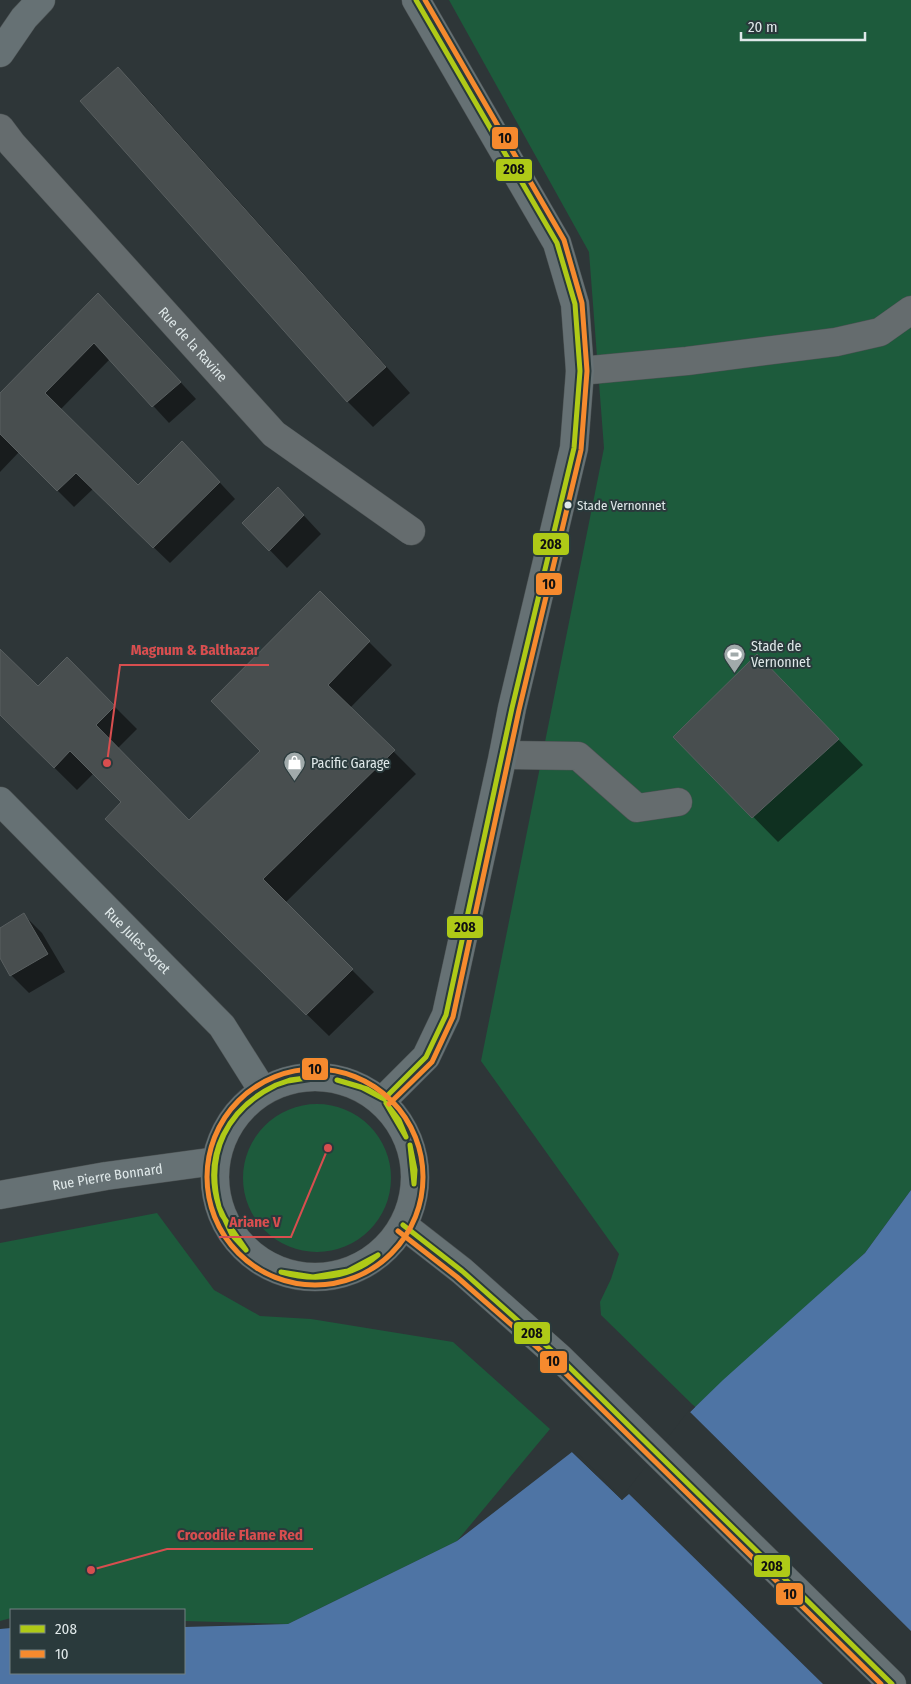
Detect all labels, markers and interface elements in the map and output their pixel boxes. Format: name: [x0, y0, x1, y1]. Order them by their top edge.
scale bar: [741, 10, 865, 42]
text: 20 m: [748, 18, 778, 36]
line badge: 10: [491, 126, 519, 150]
text: 10: [498, 130, 512, 147]
line badge: 208: [495, 158, 533, 182]
text: 208: [502, 161, 525, 178]
street label: Rue de la Ravine: [155, 303, 231, 385]
place label: Stade Vernonnet: [577, 498, 666, 513]
marker: Stade Vernonnet: [563, 500, 573, 510]
line badge: 208: [532, 532, 570, 556]
text: 208: [539, 536, 562, 553]
line badge: 10: [535, 572, 563, 596]
text: 10: [542, 576, 556, 593]
callout: Magnum & Balthazar: [120, 635, 269, 665]
place label: Stade de Vernonnet: [751, 638, 811, 671]
text: Magnum & Balthazar: [131, 641, 260, 659]
sports icon: Stade de Vernonnet: [723, 642, 747, 673]
shop icon: Pacific Garage: [283, 751, 307, 782]
place label: Pacific Garage: [311, 755, 390, 772]
street label: Rue Jules Soret: [101, 904, 174, 978]
line badge: 208: [446, 915, 484, 939]
text: 208: [453, 919, 476, 936]
line badge: 10: [301, 1057, 329, 1081]
text: 10: [308, 1061, 322, 1078]
street label: Rue Pierre Bonnard: [51, 1160, 164, 1194]
callout: Ariane V: [219, 1207, 291, 1237]
text: Ariane V: [228, 1213, 282, 1231]
line badge: 208: [513, 1321, 551, 1345]
text: 208: [520, 1325, 543, 1342]
line badge: 10: [539, 1350, 568, 1374]
text: 10: [546, 1353, 560, 1370]
callout: Crocodile Flame Red: [167, 1519, 313, 1549]
text: Crocodile Flame Red: [177, 1526, 303, 1544]
line badge: 208: [753, 1554, 791, 1578]
text: 208: [760, 1558, 783, 1575]
line badge: 10: [775, 1582, 804, 1606]
text: 10: [783, 1586, 797, 1603]
legend: [10, 1609, 185, 1674]
text: 208: [55, 1620, 77, 1638]
text: 10: [55, 1645, 69, 1663]

